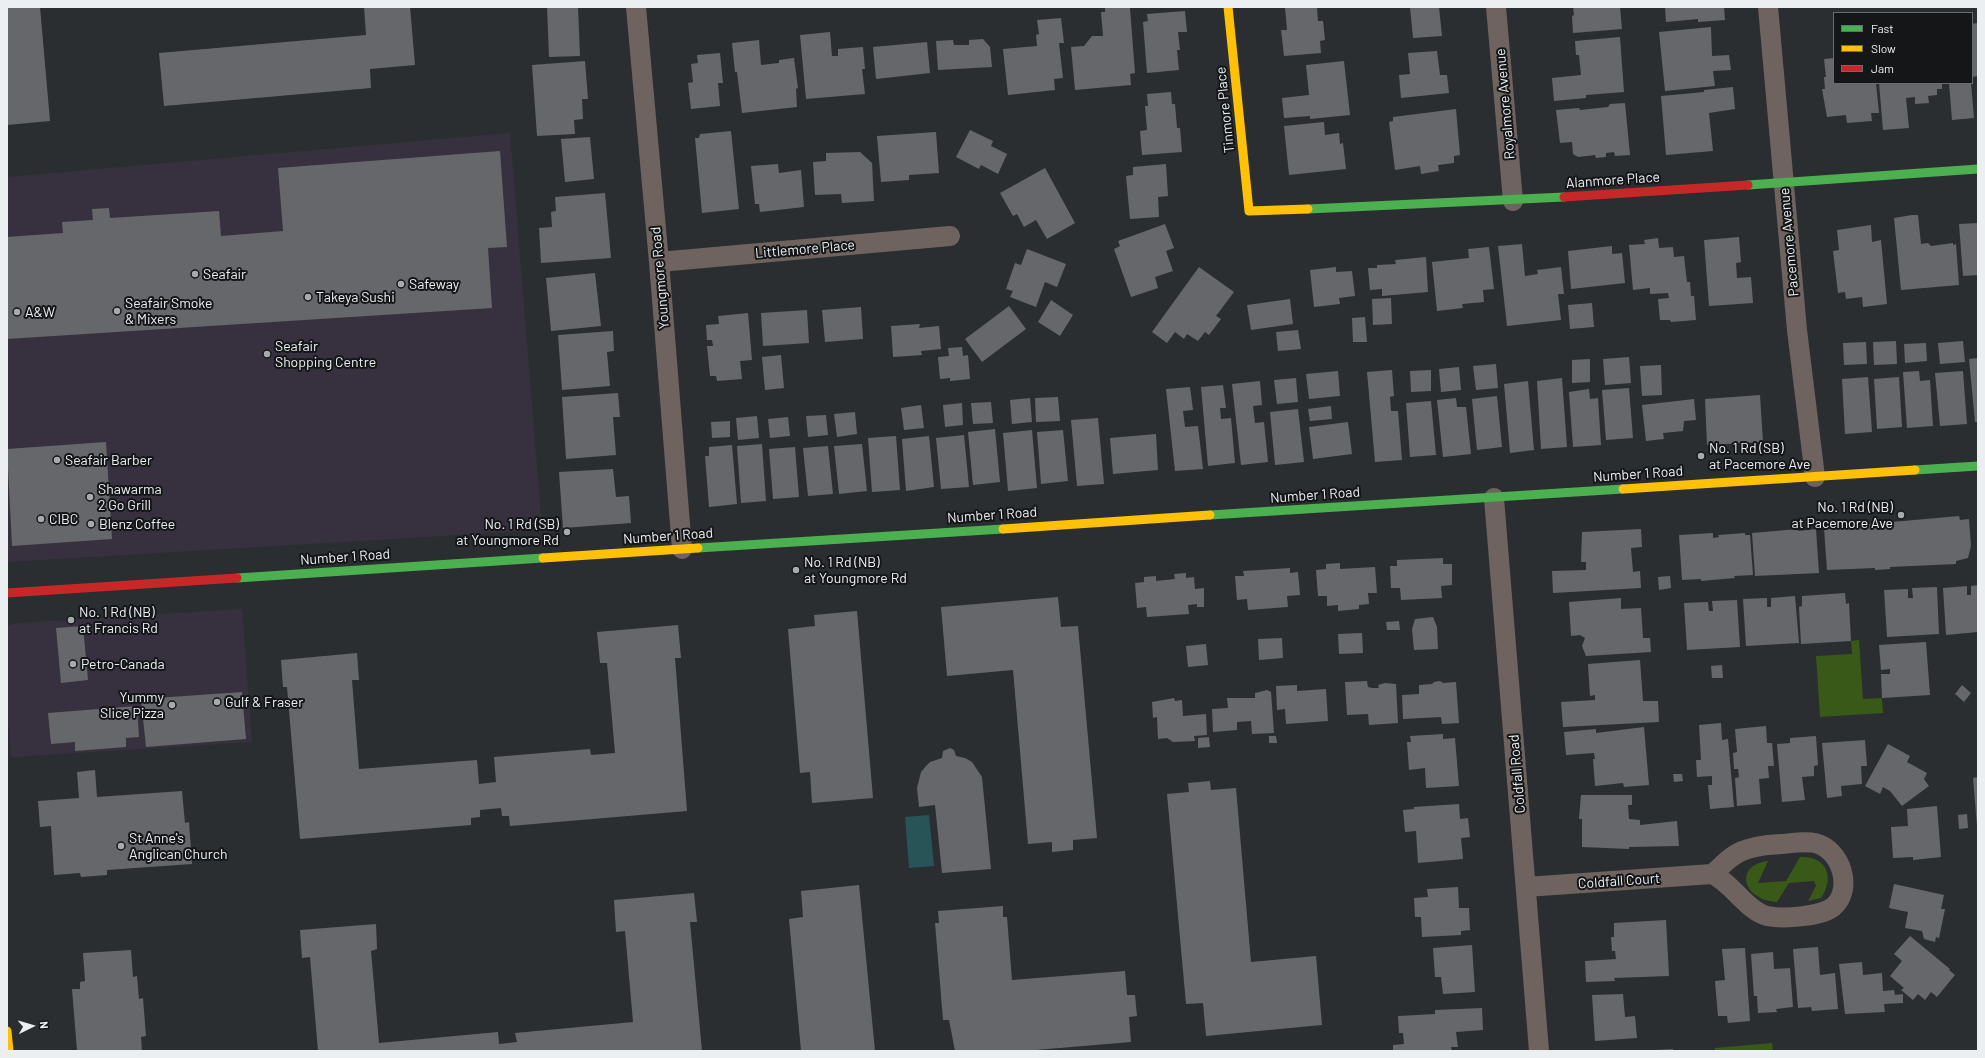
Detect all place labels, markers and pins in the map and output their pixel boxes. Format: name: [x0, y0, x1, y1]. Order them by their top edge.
place label: Seafair: [203, 266, 246, 282]
marker: Seafair: [190, 269, 200, 279]
place label: Safeway: [409, 276, 459, 292]
marker: Safeway: [396, 279, 406, 289]
place label: Takeya Sushi: [316, 289, 395, 305]
marker: Takeya Sushi: [303, 292, 313, 302]
place label: Seafair Smoke & Mixers: [125, 295, 213, 328]
place label: A&W: [25, 304, 55, 320]
marker: Seafair Smoke & Mixers: [112, 306, 122, 316]
marker: A&W: [12, 307, 22, 317]
place label: Seafair Shopping Centre: [275, 338, 376, 370]
marker: Seafair Shopping Centre: [262, 349, 272, 359]
place label: No. 1 Rd (SB) at Pacemore Ave: [1709, 440, 1810, 472]
marker: No. 1 Rd (SB) at Pacemore Ave: [1696, 451, 1706, 461]
place label: Seafair Barber: [65, 452, 152, 468]
marker: Seafair Barber: [52, 455, 62, 465]
place label: Shawarma 2 Go Grill: [98, 481, 162, 514]
marker: Shawarma 2 Go Grill: [85, 492, 95, 502]
place label: No. 1 Rd (NB) at Pacemore Ave: [1792, 499, 1893, 532]
marker: No. 1 Rd (NB) at Pacemore Ave: [1896, 510, 1906, 520]
place label: CIBC: [49, 511, 78, 527]
marker: CIBC: [36, 514, 46, 524]
place label: Blenz Coffee: [99, 516, 175, 532]
place label: No. 1 Rd (SB) at Youngmore Rd: [456, 516, 559, 548]
marker: Blenz Coffee: [86, 519, 96, 529]
marker: No. 1 Rd (SB) at Youngmore Rd: [562, 527, 572, 537]
place label: No. 1 Rd (NB) at Youngmore Rd: [804, 554, 907, 586]
marker: No. 1 Rd (NB) at Youngmore Rd: [791, 565, 801, 575]
place label: No. 1 Rd (NB) at Francis Rd: [79, 604, 158, 636]
marker: No. 1 Rd (NB) at Francis Rd: [66, 615, 76, 625]
place label: Petro-Canada: [81, 656, 165, 672]
marker: Petro-Canada: [68, 659, 78, 669]
place label: Yummy Slice Pizza: [100, 689, 164, 722]
place label: Gulf & Fraser: [225, 694, 303, 710]
marker: Gulf & Fraser: [212, 697, 222, 707]
marker: Yummy Slice Pizza: [167, 700, 177, 710]
place label: St Anne's Anglican Church: [129, 830, 228, 862]
marker: St Anne's Anglican Church: [116, 841, 126, 851]

